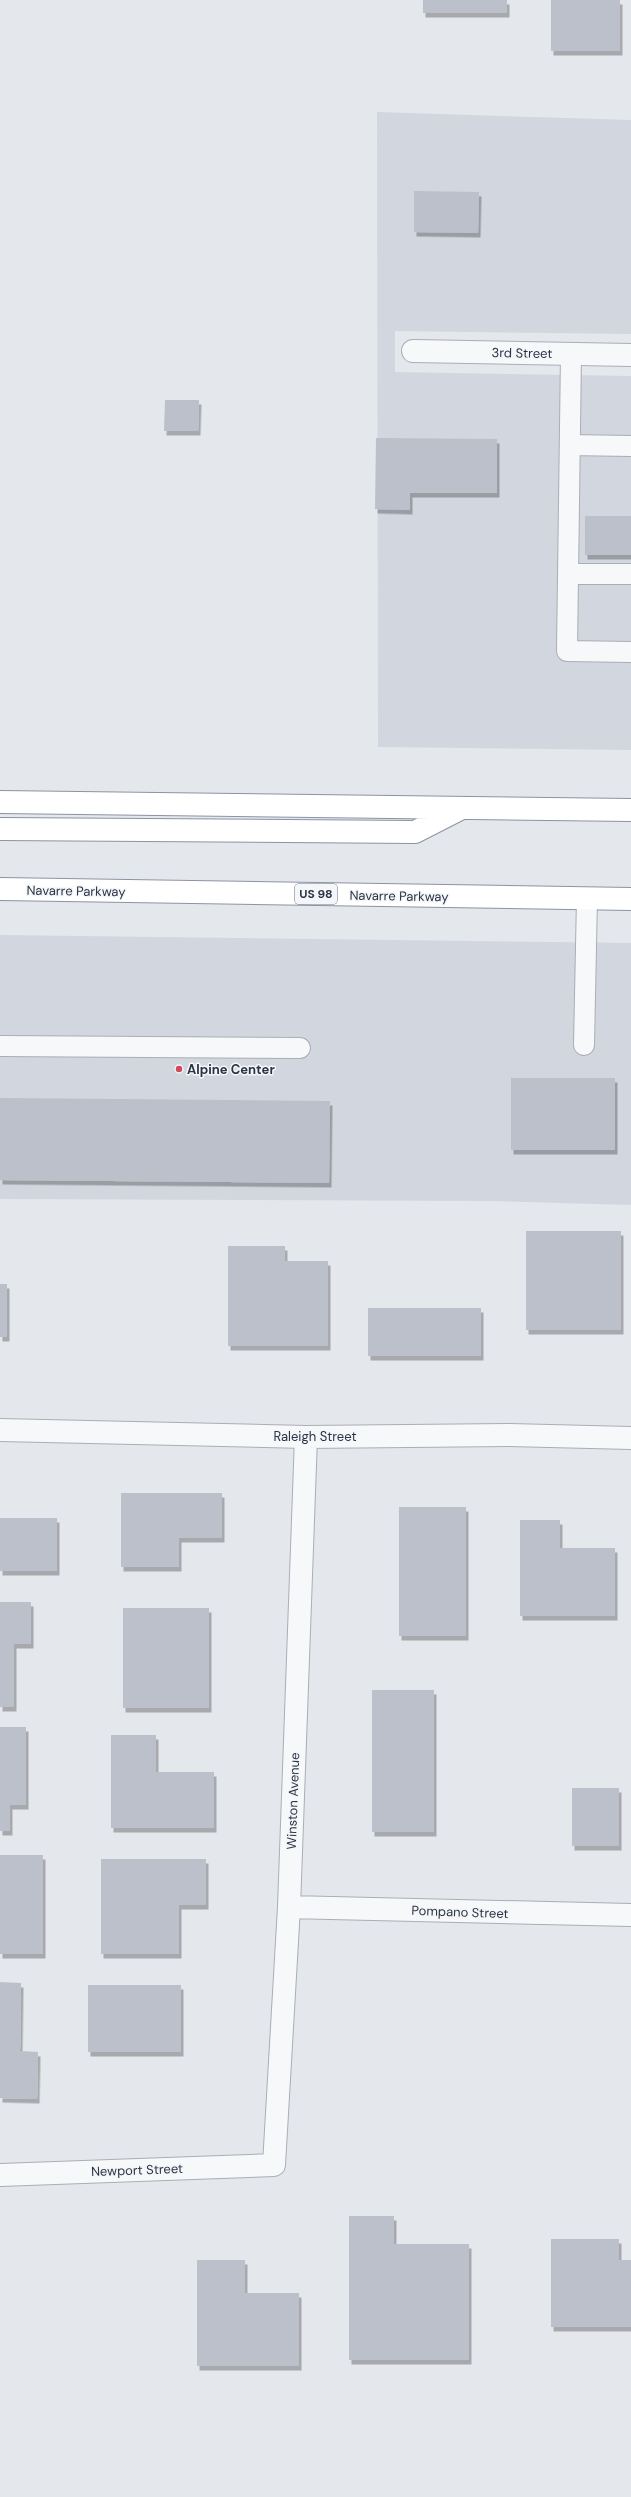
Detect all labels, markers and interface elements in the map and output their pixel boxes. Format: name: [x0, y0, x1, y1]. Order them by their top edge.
street label: 3rd Street: [492, 344, 552, 362]
street label: Navarre Parkway: [26, 882, 126, 900]
road number: US 98: [295, 884, 337, 904]
street label: Navarre Parkway: [349, 887, 449, 905]
place label: Alpine Center: [187, 1061, 275, 1078]
marker: Alpine Center: [174, 1064, 184, 1074]
street label: Raleigh Street: [273, 1428, 357, 1445]
street label: Winston Avenue: [283, 1752, 303, 1850]
street label: Pompano Street: [411, 1902, 509, 1922]
street label: Newport Street: [91, 2160, 183, 2180]

